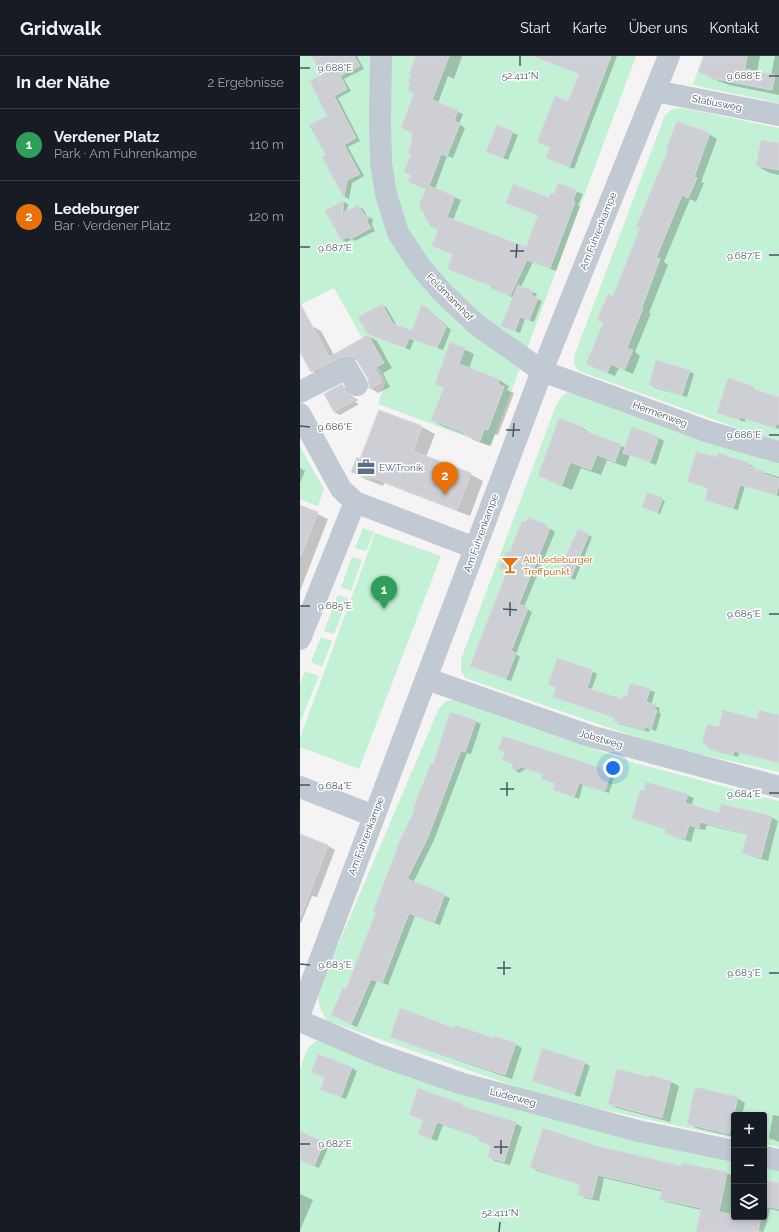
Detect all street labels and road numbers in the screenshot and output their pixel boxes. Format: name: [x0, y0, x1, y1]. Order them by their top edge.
street label: Statiusweg: [691, 93, 743, 113]
street label: Am Fuhrenkampe: [577, 190, 619, 271]
street label: Feldmannhof: [424, 271, 476, 323]
street label: Hermenweg: [631, 399, 689, 429]
street label: Am Fuhrenkampe: [462, 492, 500, 574]
street label: Jobstweg: [578, 728, 624, 750]
street label: Am Fuhrenkampe: [346, 795, 386, 877]
street label: Lüderweg: [489, 1086, 537, 1108]

